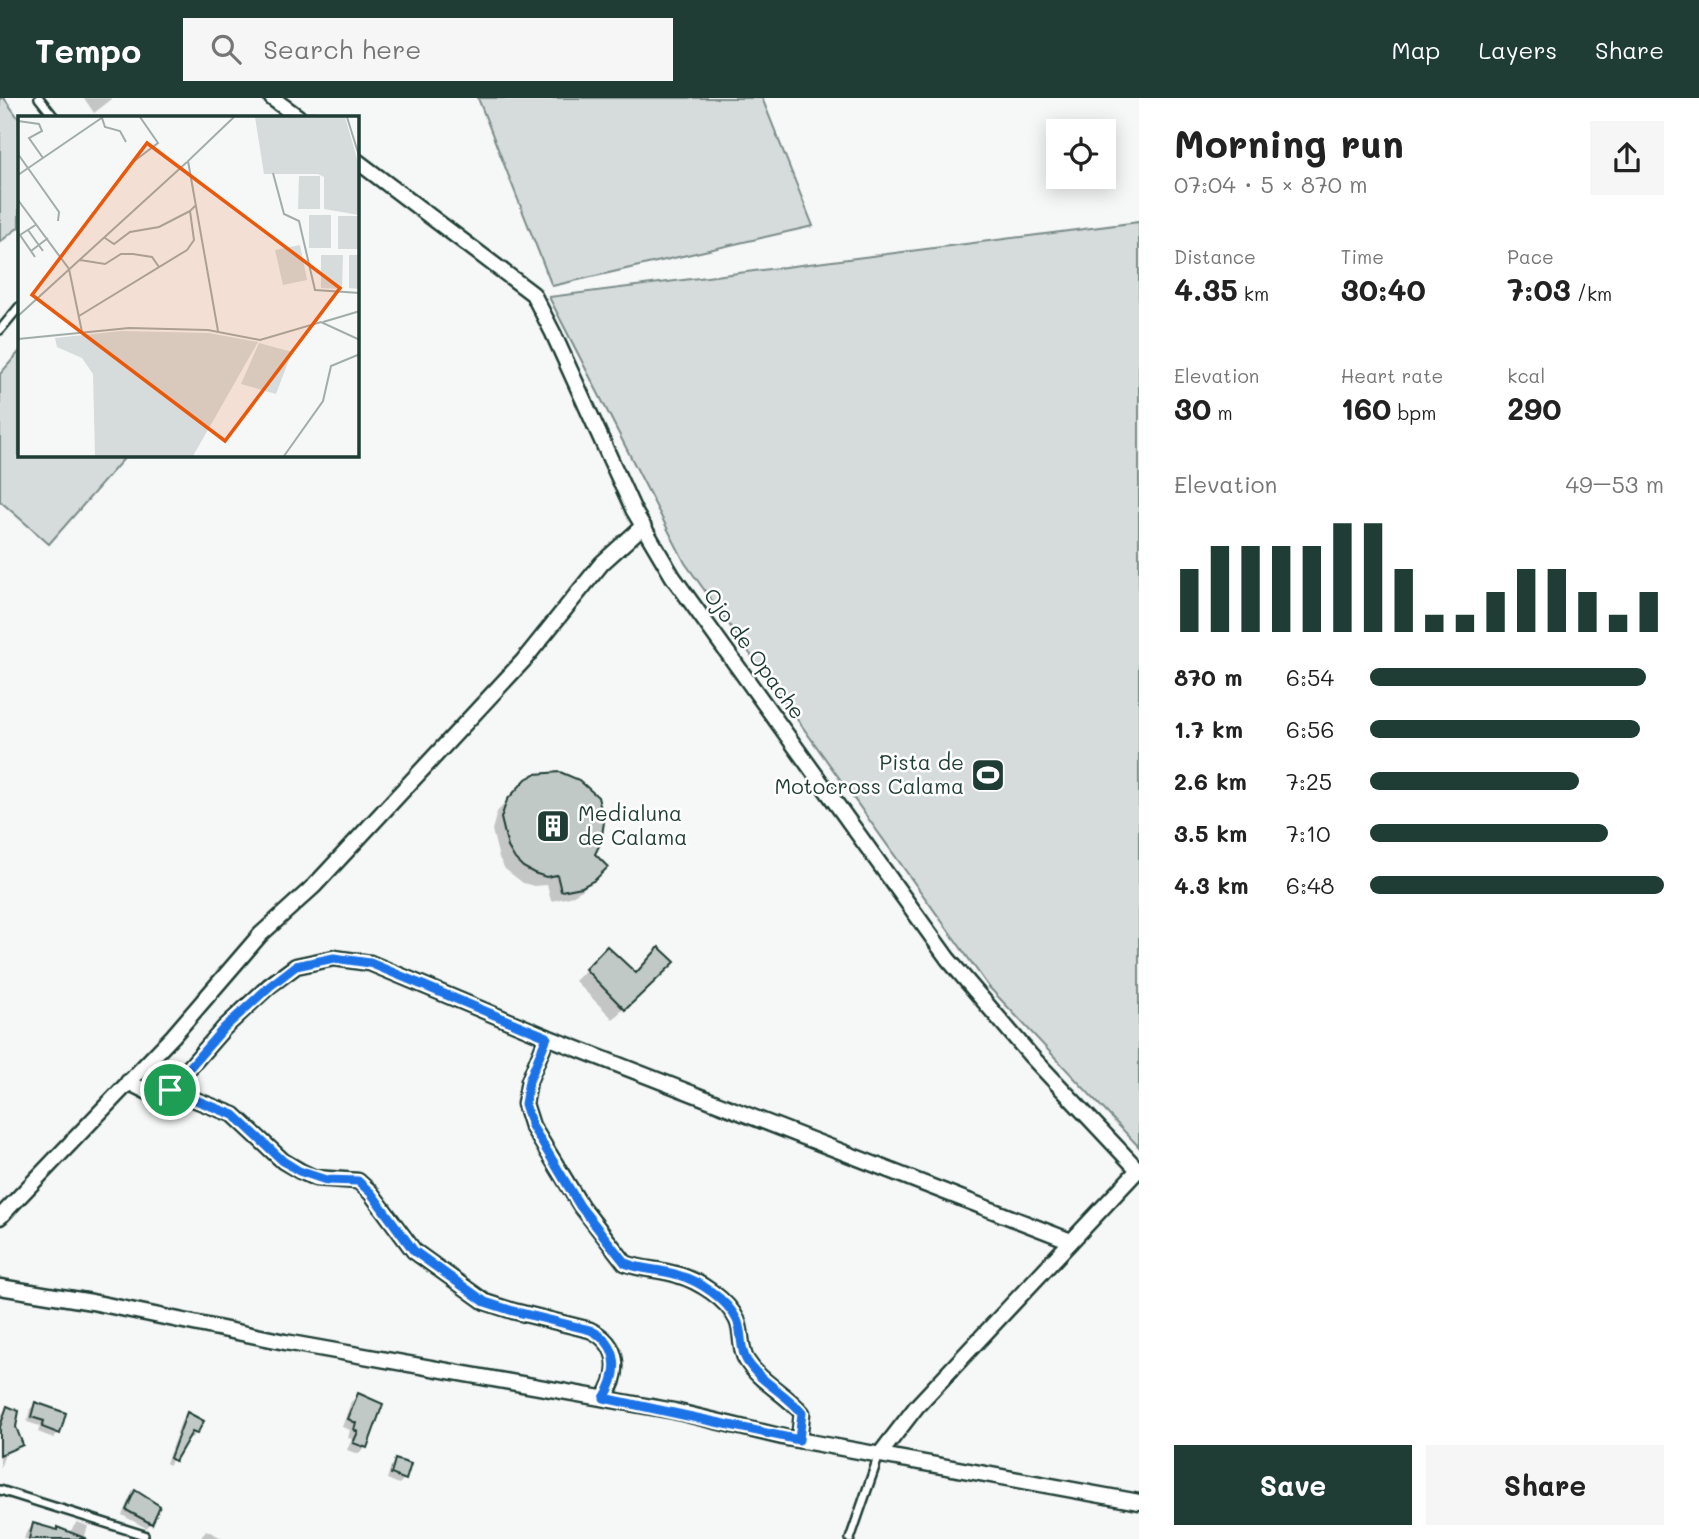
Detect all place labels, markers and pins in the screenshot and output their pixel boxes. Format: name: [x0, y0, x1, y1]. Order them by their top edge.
place label: Pista de Motocross Calama: [774, 748, 964, 799]
sports icon: Pista de Motocross Calama: [969, 756, 1007, 794]
place label: Medialuna de Calama: [578, 799, 687, 850]
building icon: Medialuna de Calama: [534, 807, 572, 845]
pin: [140, 1060, 200, 1120]

